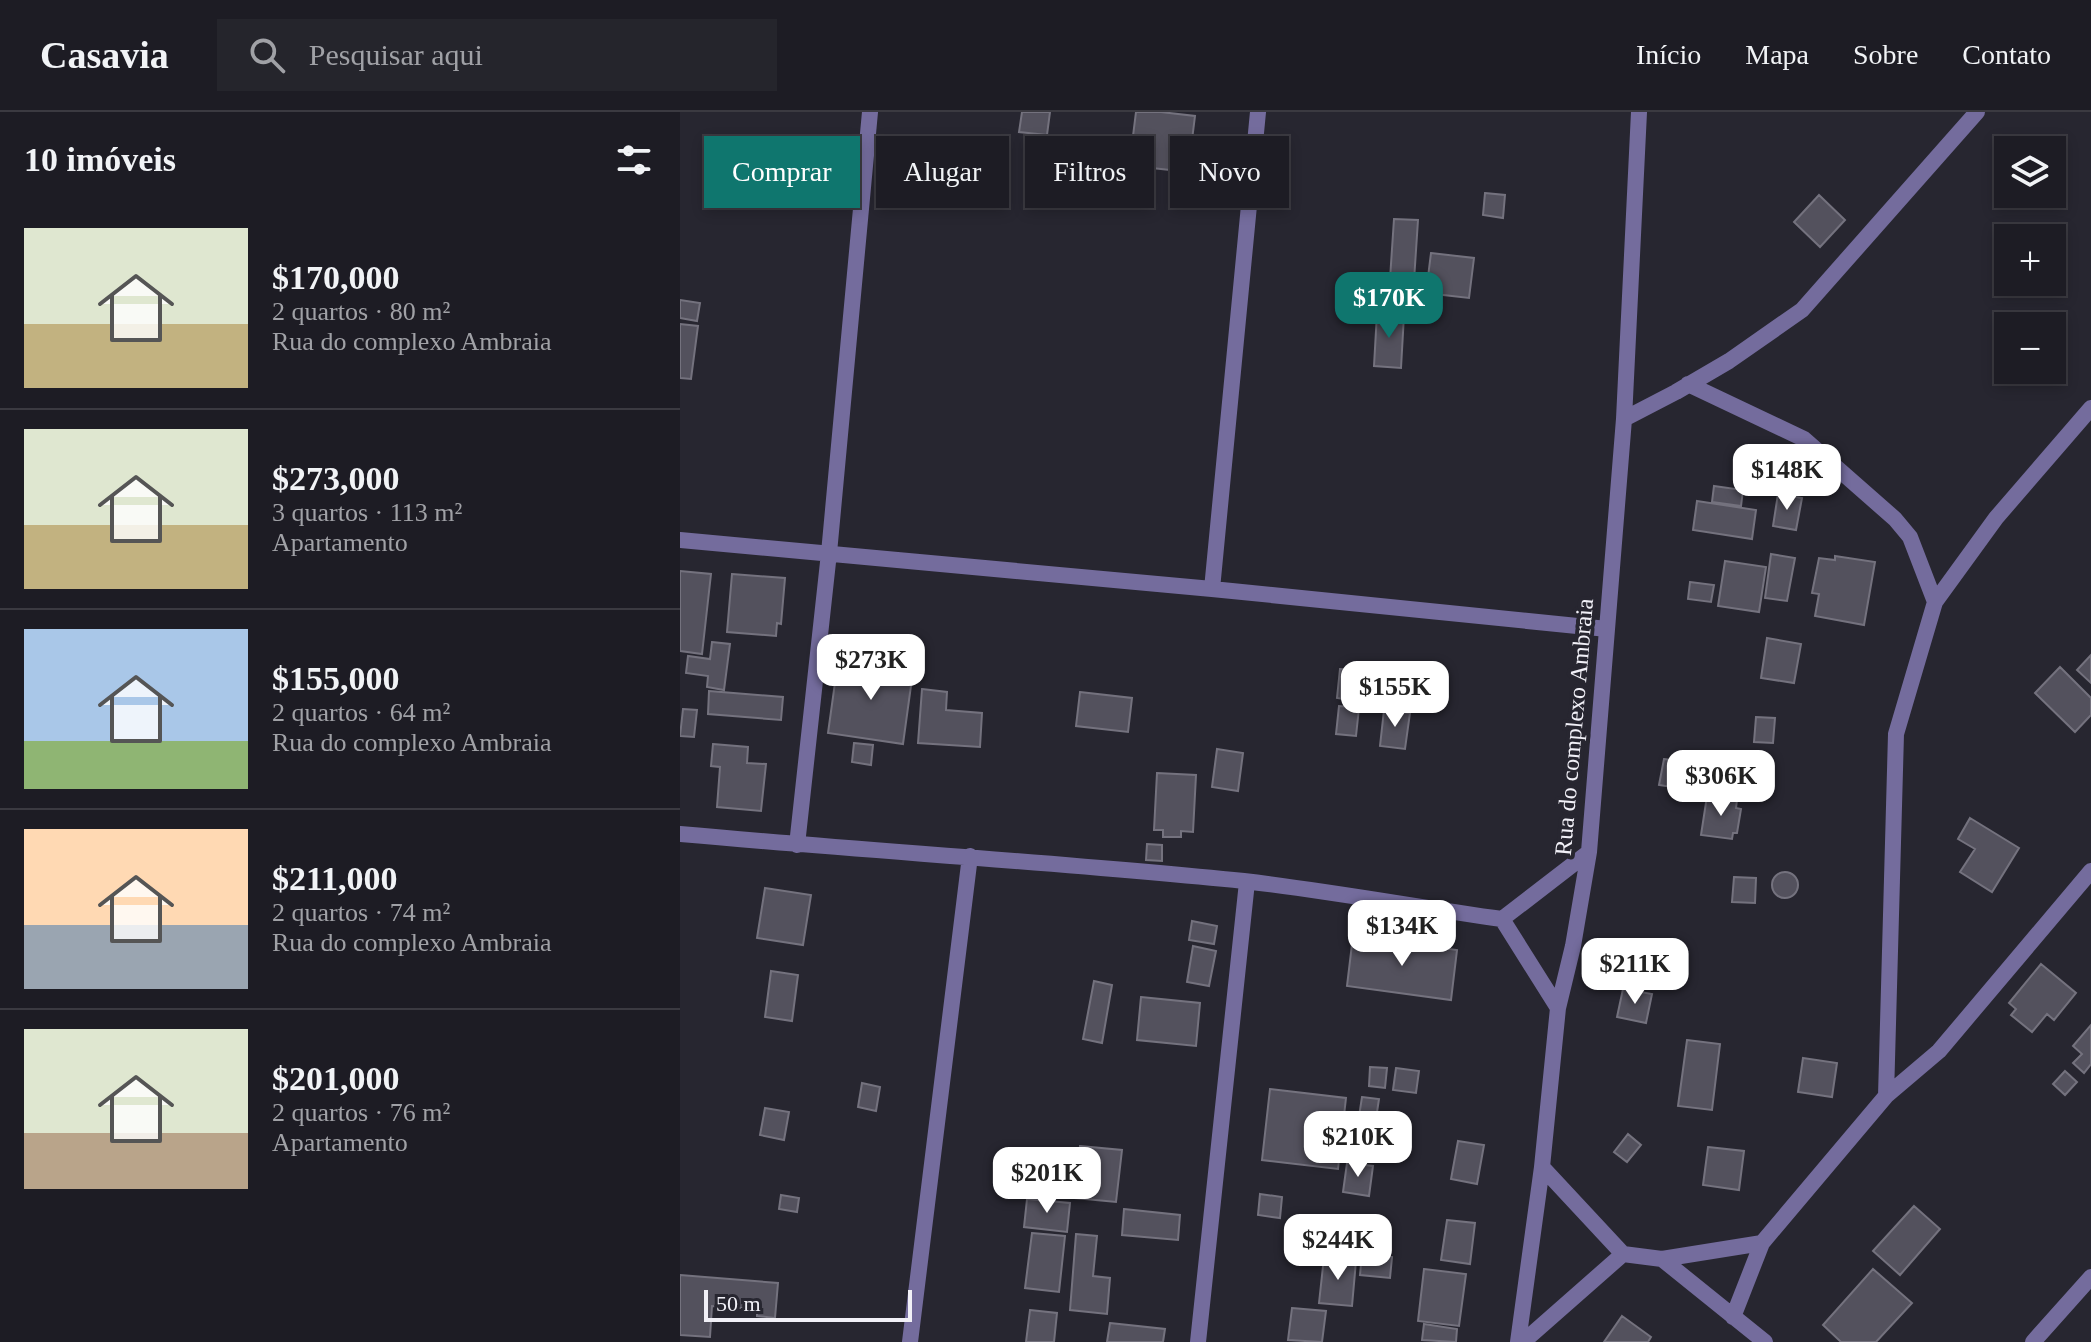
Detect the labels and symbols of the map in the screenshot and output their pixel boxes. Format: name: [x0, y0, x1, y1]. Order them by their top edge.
pin: $170K: [1333, 272, 1445, 340]
pin: $148K: [1731, 444, 1843, 512]
street label: Rua do complexo Ambraia: [1550, 597, 1598, 857]
pin: $273K: [815, 634, 927, 702]
pin: $155K: [1339, 661, 1451, 729]
pin: $306K: [1665, 750, 1777, 818]
pin: $134K: [1346, 900, 1458, 968]
pin: $211K: [1579, 938, 1691, 1006]
pin: $210K: [1302, 1111, 1414, 1179]
pin: $201K: [991, 1147, 1103, 1215]
pin: $244K: [1282, 1214, 1394, 1282]
scale bar: [704, 1286, 912, 1322]

